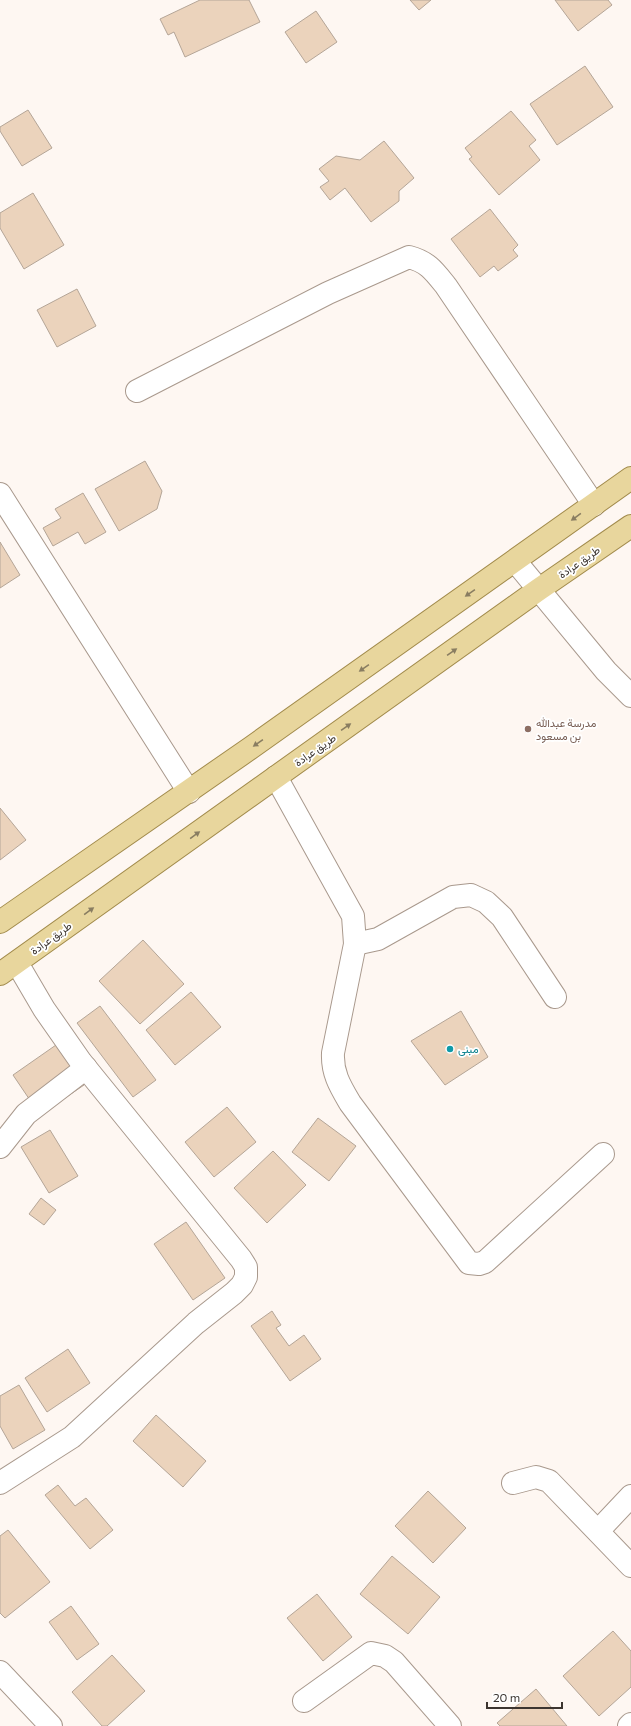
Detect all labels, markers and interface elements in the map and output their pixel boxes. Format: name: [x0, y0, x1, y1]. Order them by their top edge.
one-way arrow: [571, 513, 582, 521]
street label: طريق عرادة: [555, 543, 603, 581]
one-way arrow: [465, 589, 476, 597]
one-way arrow: [447, 648, 457, 656]
one-way arrow: [359, 664, 370, 672]
place label: مدرسة عبدالله بن مسعود: [536, 716, 596, 743]
one-way arrow: [341, 724, 351, 732]
marker: مدرسة عبدالله بن مسعود: [523, 724, 533, 734]
street label: طريق عرادة: [291, 731, 339, 769]
one-way arrow: [253, 739, 264, 747]
one-way arrow: [189, 831, 200, 840]
one-way arrow: [83, 907, 94, 915]
street label: طريق عرادة: [28, 918, 74, 958]
place label: مبنى: [458, 1042, 479, 1056]
marker: مبنى: [445, 1044, 455, 1054]
scale bar: [487, 1684, 562, 1710]
text: 20 m: [493, 1690, 520, 1704]

